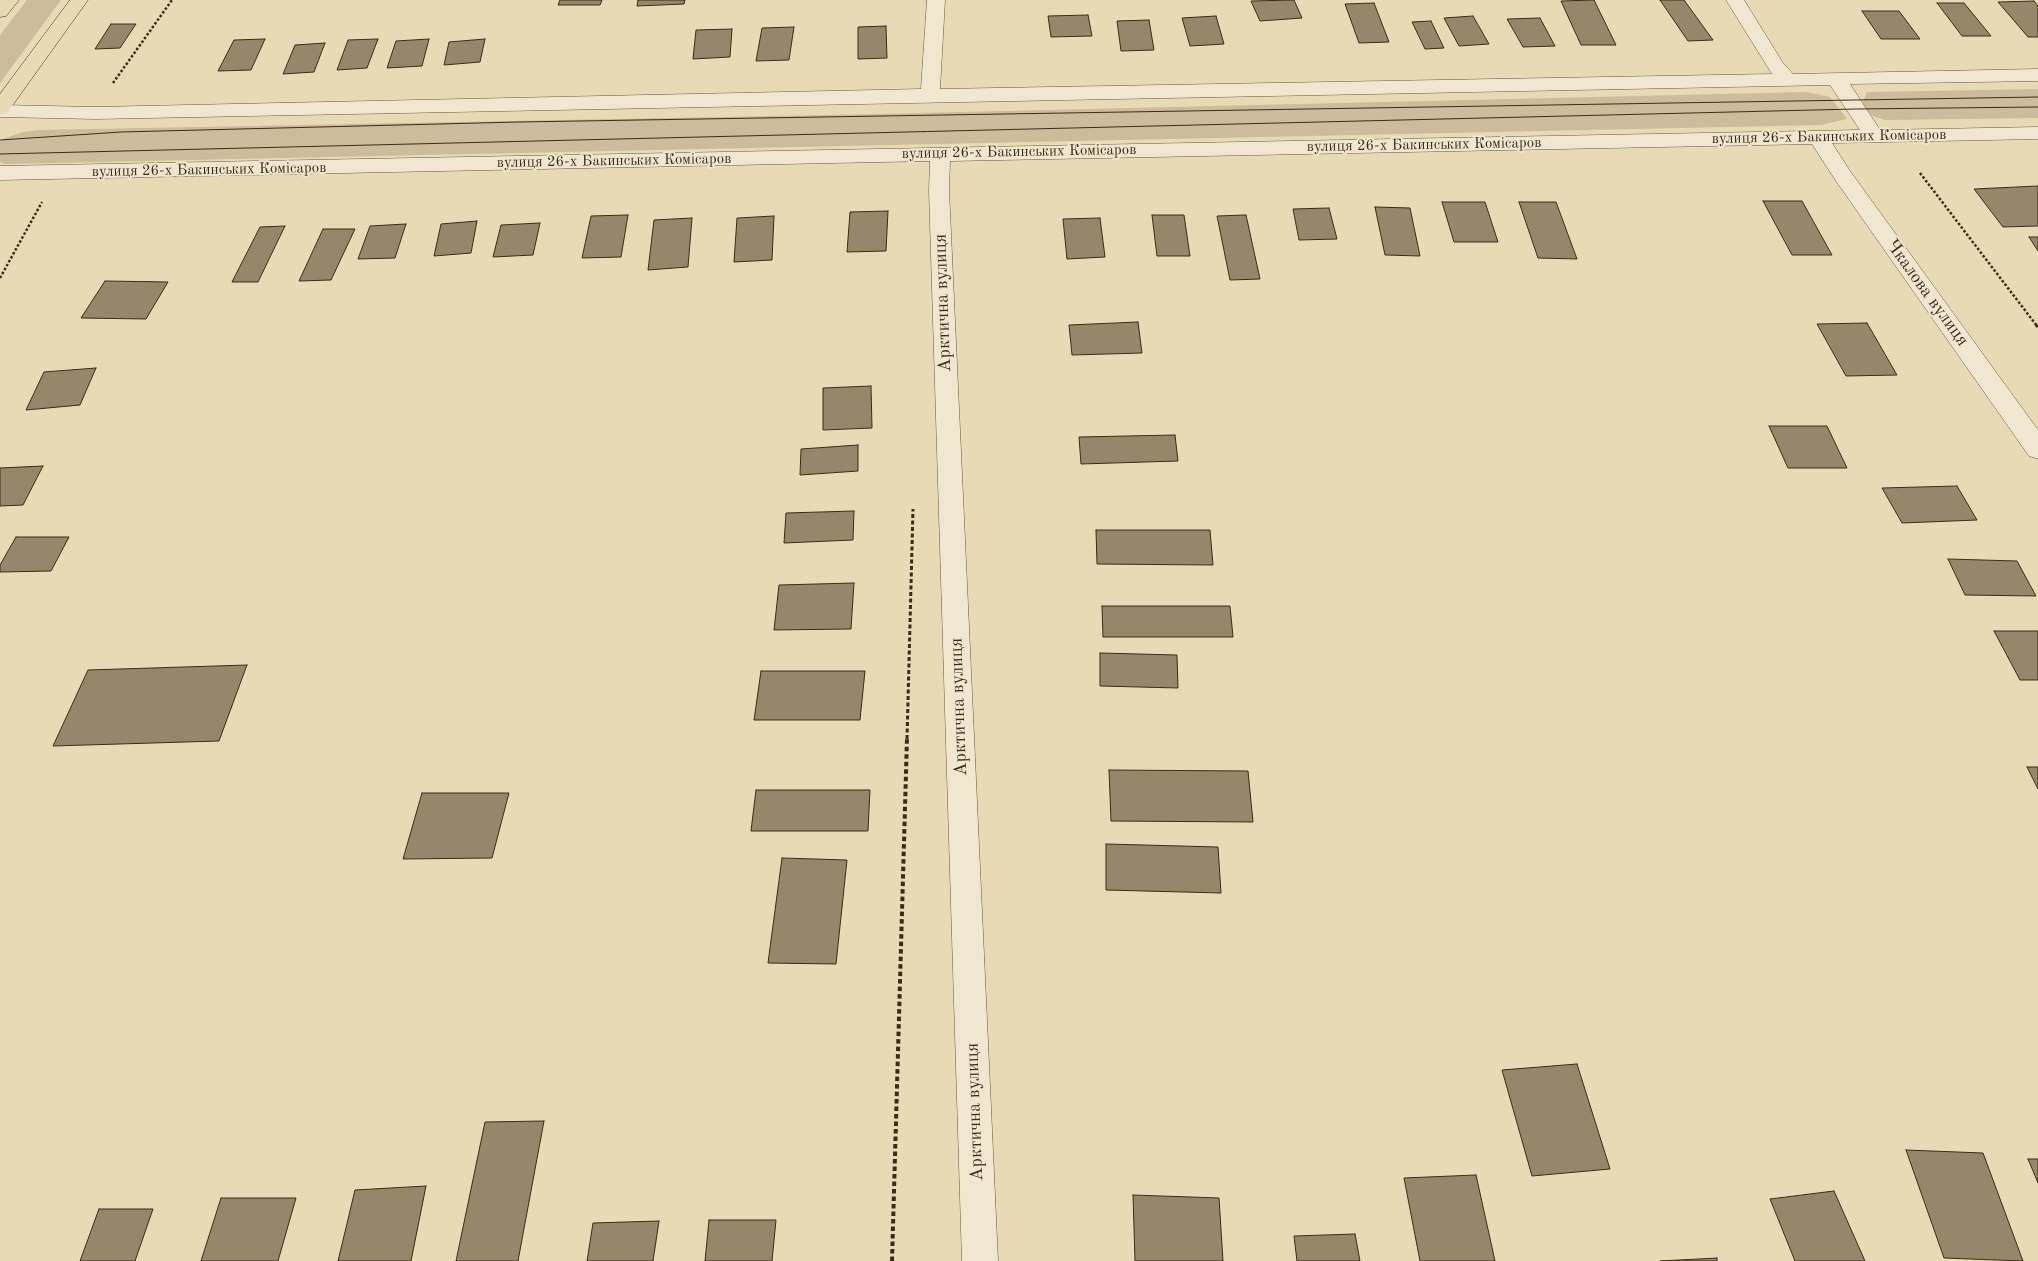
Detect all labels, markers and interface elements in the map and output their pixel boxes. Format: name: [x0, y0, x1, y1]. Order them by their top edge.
street label: вулиця 26-х Бакинських Комісаров: [1712, 126, 1946, 148]
street label: вулиця 26-х Бакинських Комісаров: [1307, 134, 1541, 156]
street label: вулиця 26-х Бакинських Комісаров: [902, 141, 1136, 163]
street label: вулиця 26-х Бакинських Комісаров: [497, 150, 731, 172]
street label: вулиця 26-х Бакинських Комісаров: [92, 159, 326, 181]
street label: Арктична вулиця: [930, 234, 956, 372]
street label: Чкалова вулиця: [1881, 235, 1973, 351]
street label: Арктична вулиця: [946, 638, 972, 776]
street label: Арктична вулиця: [962, 1043, 988, 1181]

